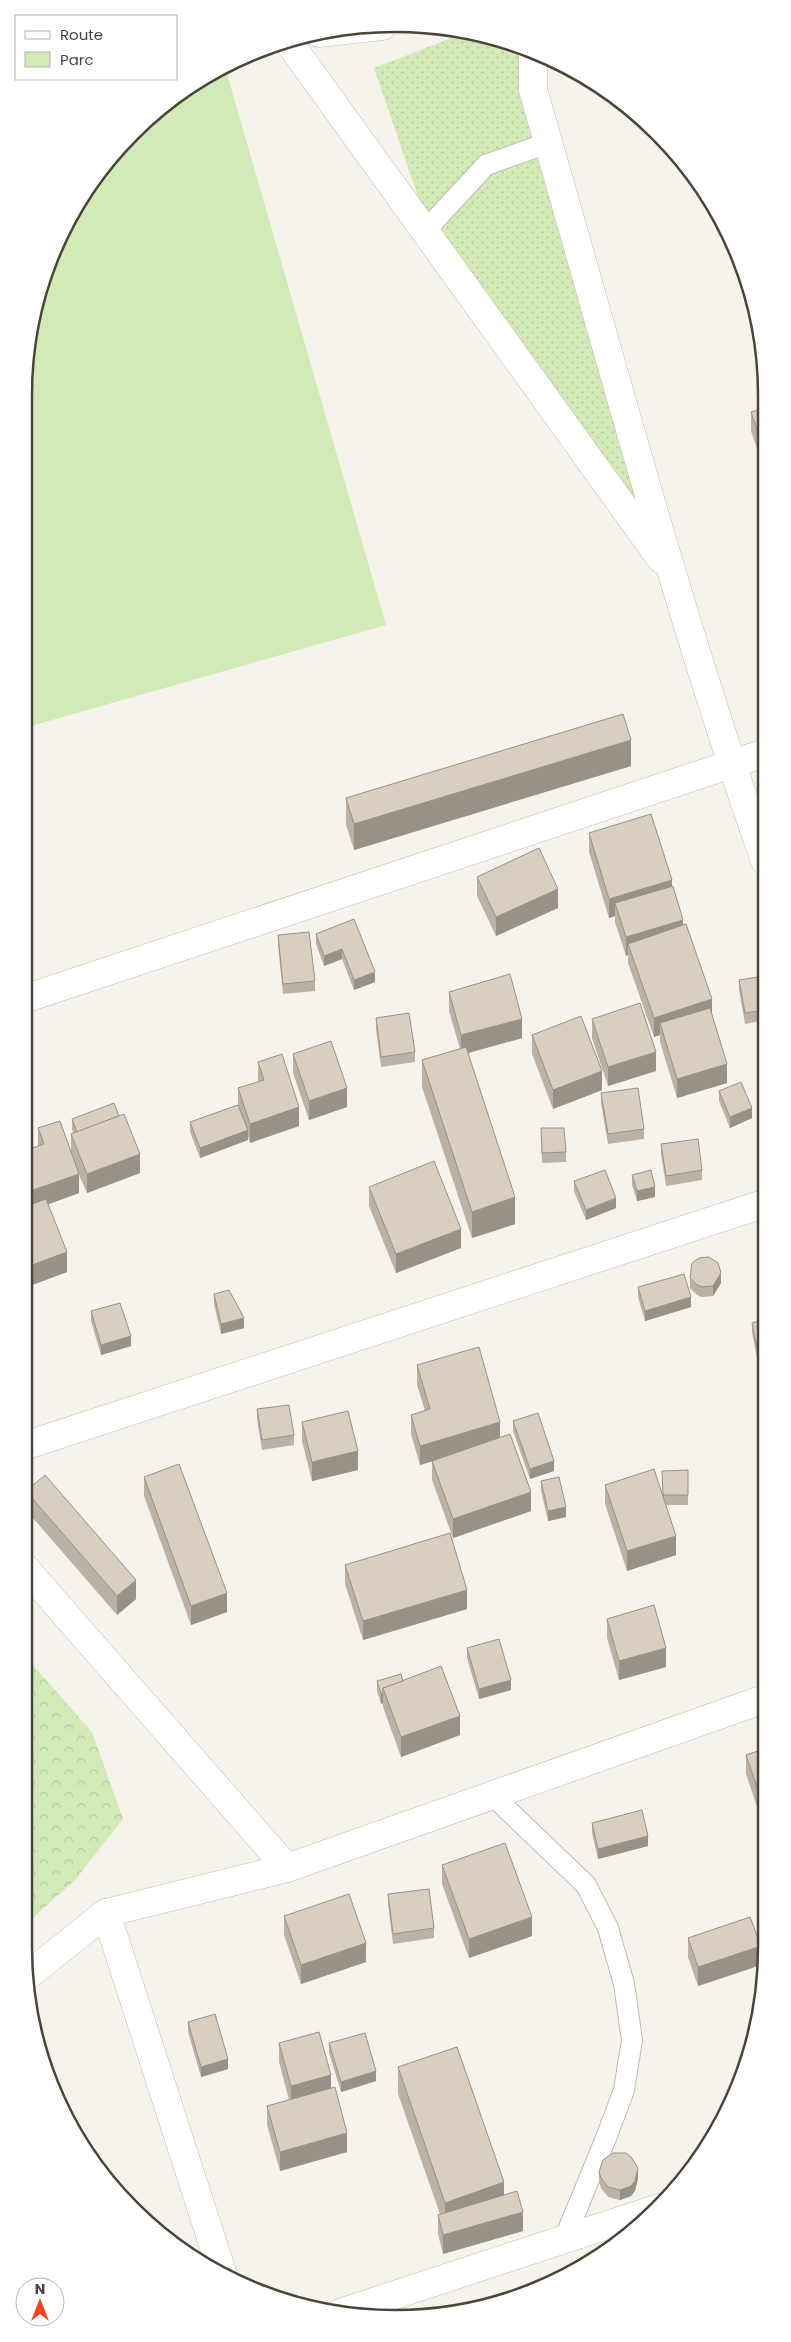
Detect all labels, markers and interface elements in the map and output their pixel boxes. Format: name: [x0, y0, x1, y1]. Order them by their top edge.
legend: [15, 15, 178, 80]
text: Route: [60, 24, 103, 45]
text: Parc: [60, 49, 94, 70]
north arrow: [15, 2277, 65, 2327]
text: N: [35, 2279, 45, 2299]

